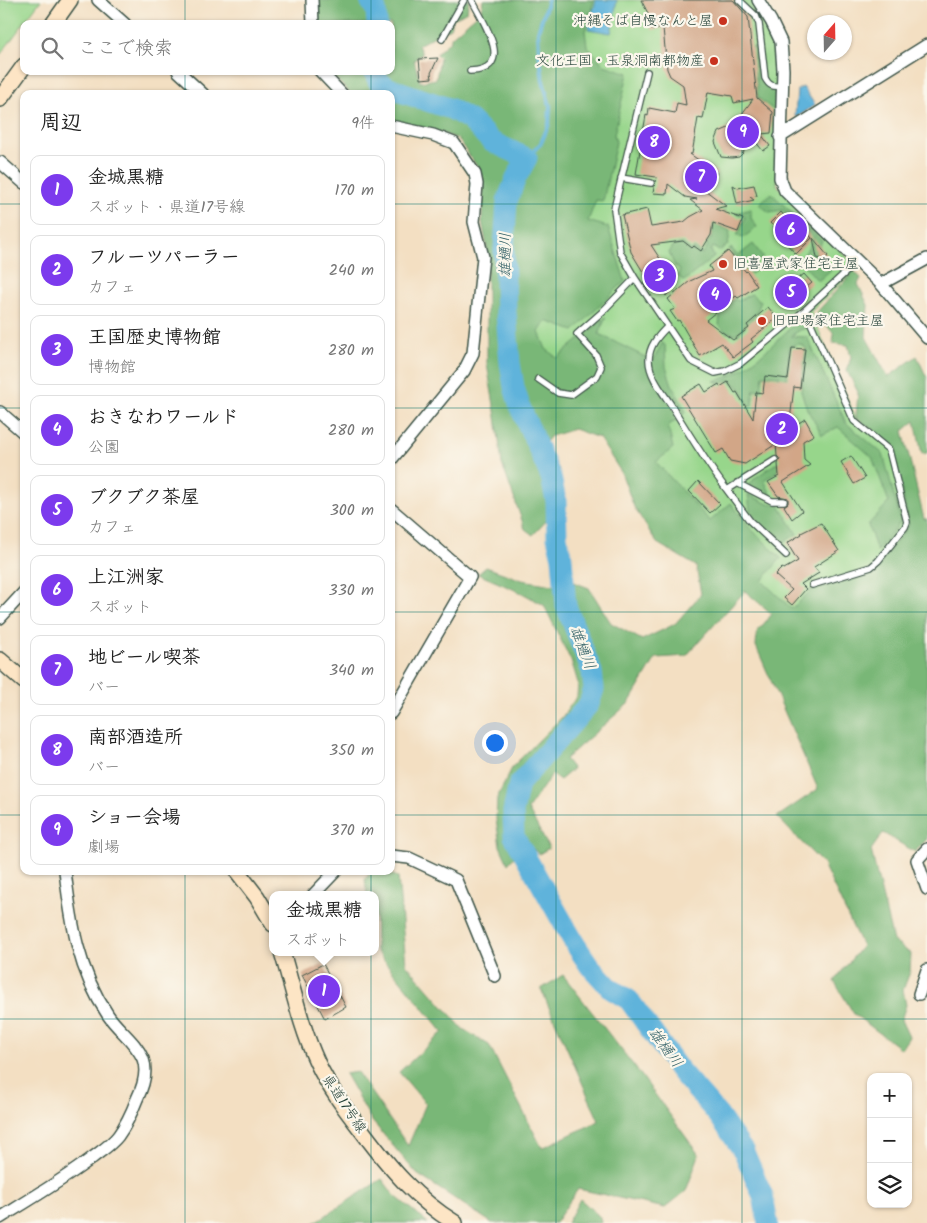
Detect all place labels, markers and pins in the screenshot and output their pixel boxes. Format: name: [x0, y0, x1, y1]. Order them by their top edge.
place label: 沖縄そば自慢なんと屋: [573, 10, 713, 32]
marker: 沖縄そば自慢なんと屋: [717, 15, 729, 27]
place label: 文化王国・玉泉洞南都物産: [536, 50, 704, 72]
marker: 文化王国・玉泉洞南都物産: [708, 55, 720, 67]
pin: 9: [727, 113, 759, 151]
pin: 8: [638, 123, 670, 161]
pin: 7: [685, 158, 717, 196]
pin: 6: [775, 211, 807, 249]
place label: 旧喜屋武家住宅主屋: [733, 253, 859, 275]
pin: 3: [644, 257, 676, 295]
marker: 旧喜屋武家住宅主屋: [717, 258, 729, 270]
pin: 5: [775, 273, 807, 311]
pin: 4: [699, 276, 731, 314]
place label: 旧田場家住宅主屋: [772, 310, 884, 332]
marker: 旧田場家住宅主屋: [756, 315, 768, 327]
pin: 2: [766, 410, 798, 448]
pin: 1: [308, 972, 340, 1010]

